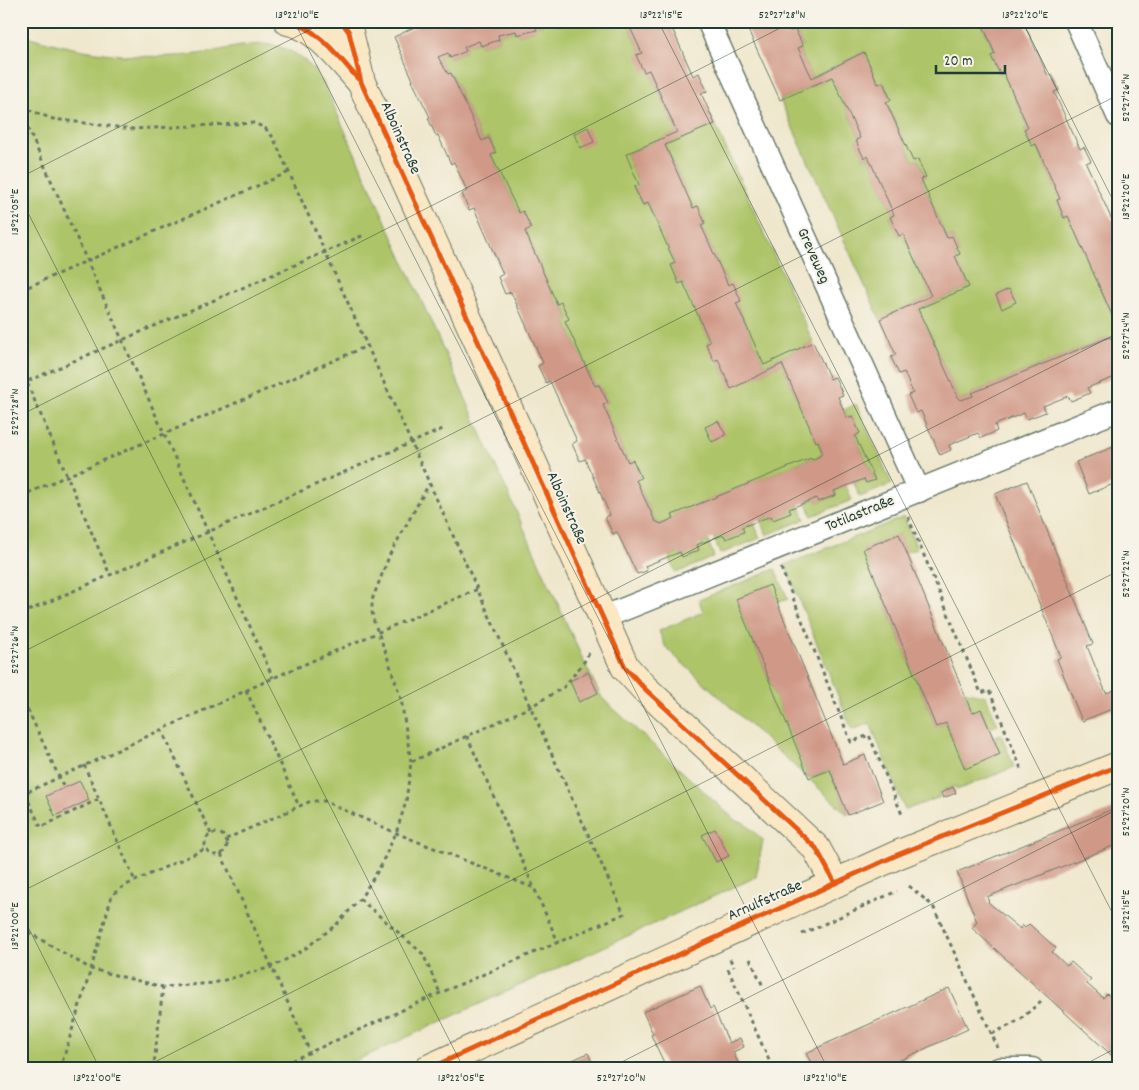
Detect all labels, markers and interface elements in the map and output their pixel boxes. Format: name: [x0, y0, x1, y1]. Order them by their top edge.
text: 13°22'10"E: [275, 7, 319, 24]
text: 13°22'15"E: [640, 7, 683, 24]
text: 52°27'28"N: [758, 7, 806, 24]
text: 13°22'20"E: [1002, 7, 1049, 24]
scale bar: [936, 42, 1005, 74]
text: 20 m: [944, 51, 972, 73]
text: 52°27'26"N: [1118, 74, 1135, 122]
street label: Alboinstraße: [374, 98, 426, 178]
text: 13°22'20"E: [1118, 173, 1135, 220]
text: 13°22'05"E: [7, 188, 24, 235]
street label: Greveweg: [790, 224, 836, 288]
text: 52°27'24"N: [1118, 312, 1135, 360]
text: 52°27'28"N: [7, 388, 24, 436]
street label: Alboinstraße: [540, 468, 592, 548]
street label: Totilastraße: [822, 490, 898, 538]
text: 52°27'22"N: [1118, 550, 1135, 598]
text: 52°27'26"N: [7, 626, 24, 674]
text: 52°27'20"N: [1118, 788, 1135, 836]
street label: Arnulfstraße: [724, 874, 806, 928]
text: 13°22'15"E: [1118, 889, 1135, 932]
text: 13°22'00"E: [7, 902, 24, 950]
text: 13°22'00"E: [73, 1070, 121, 1087]
text: 13°22'05"E: [438, 1070, 485, 1087]
text: 52°27'20"N: [597, 1070, 645, 1087]
text: 13°22'10"E: [803, 1070, 847, 1087]

